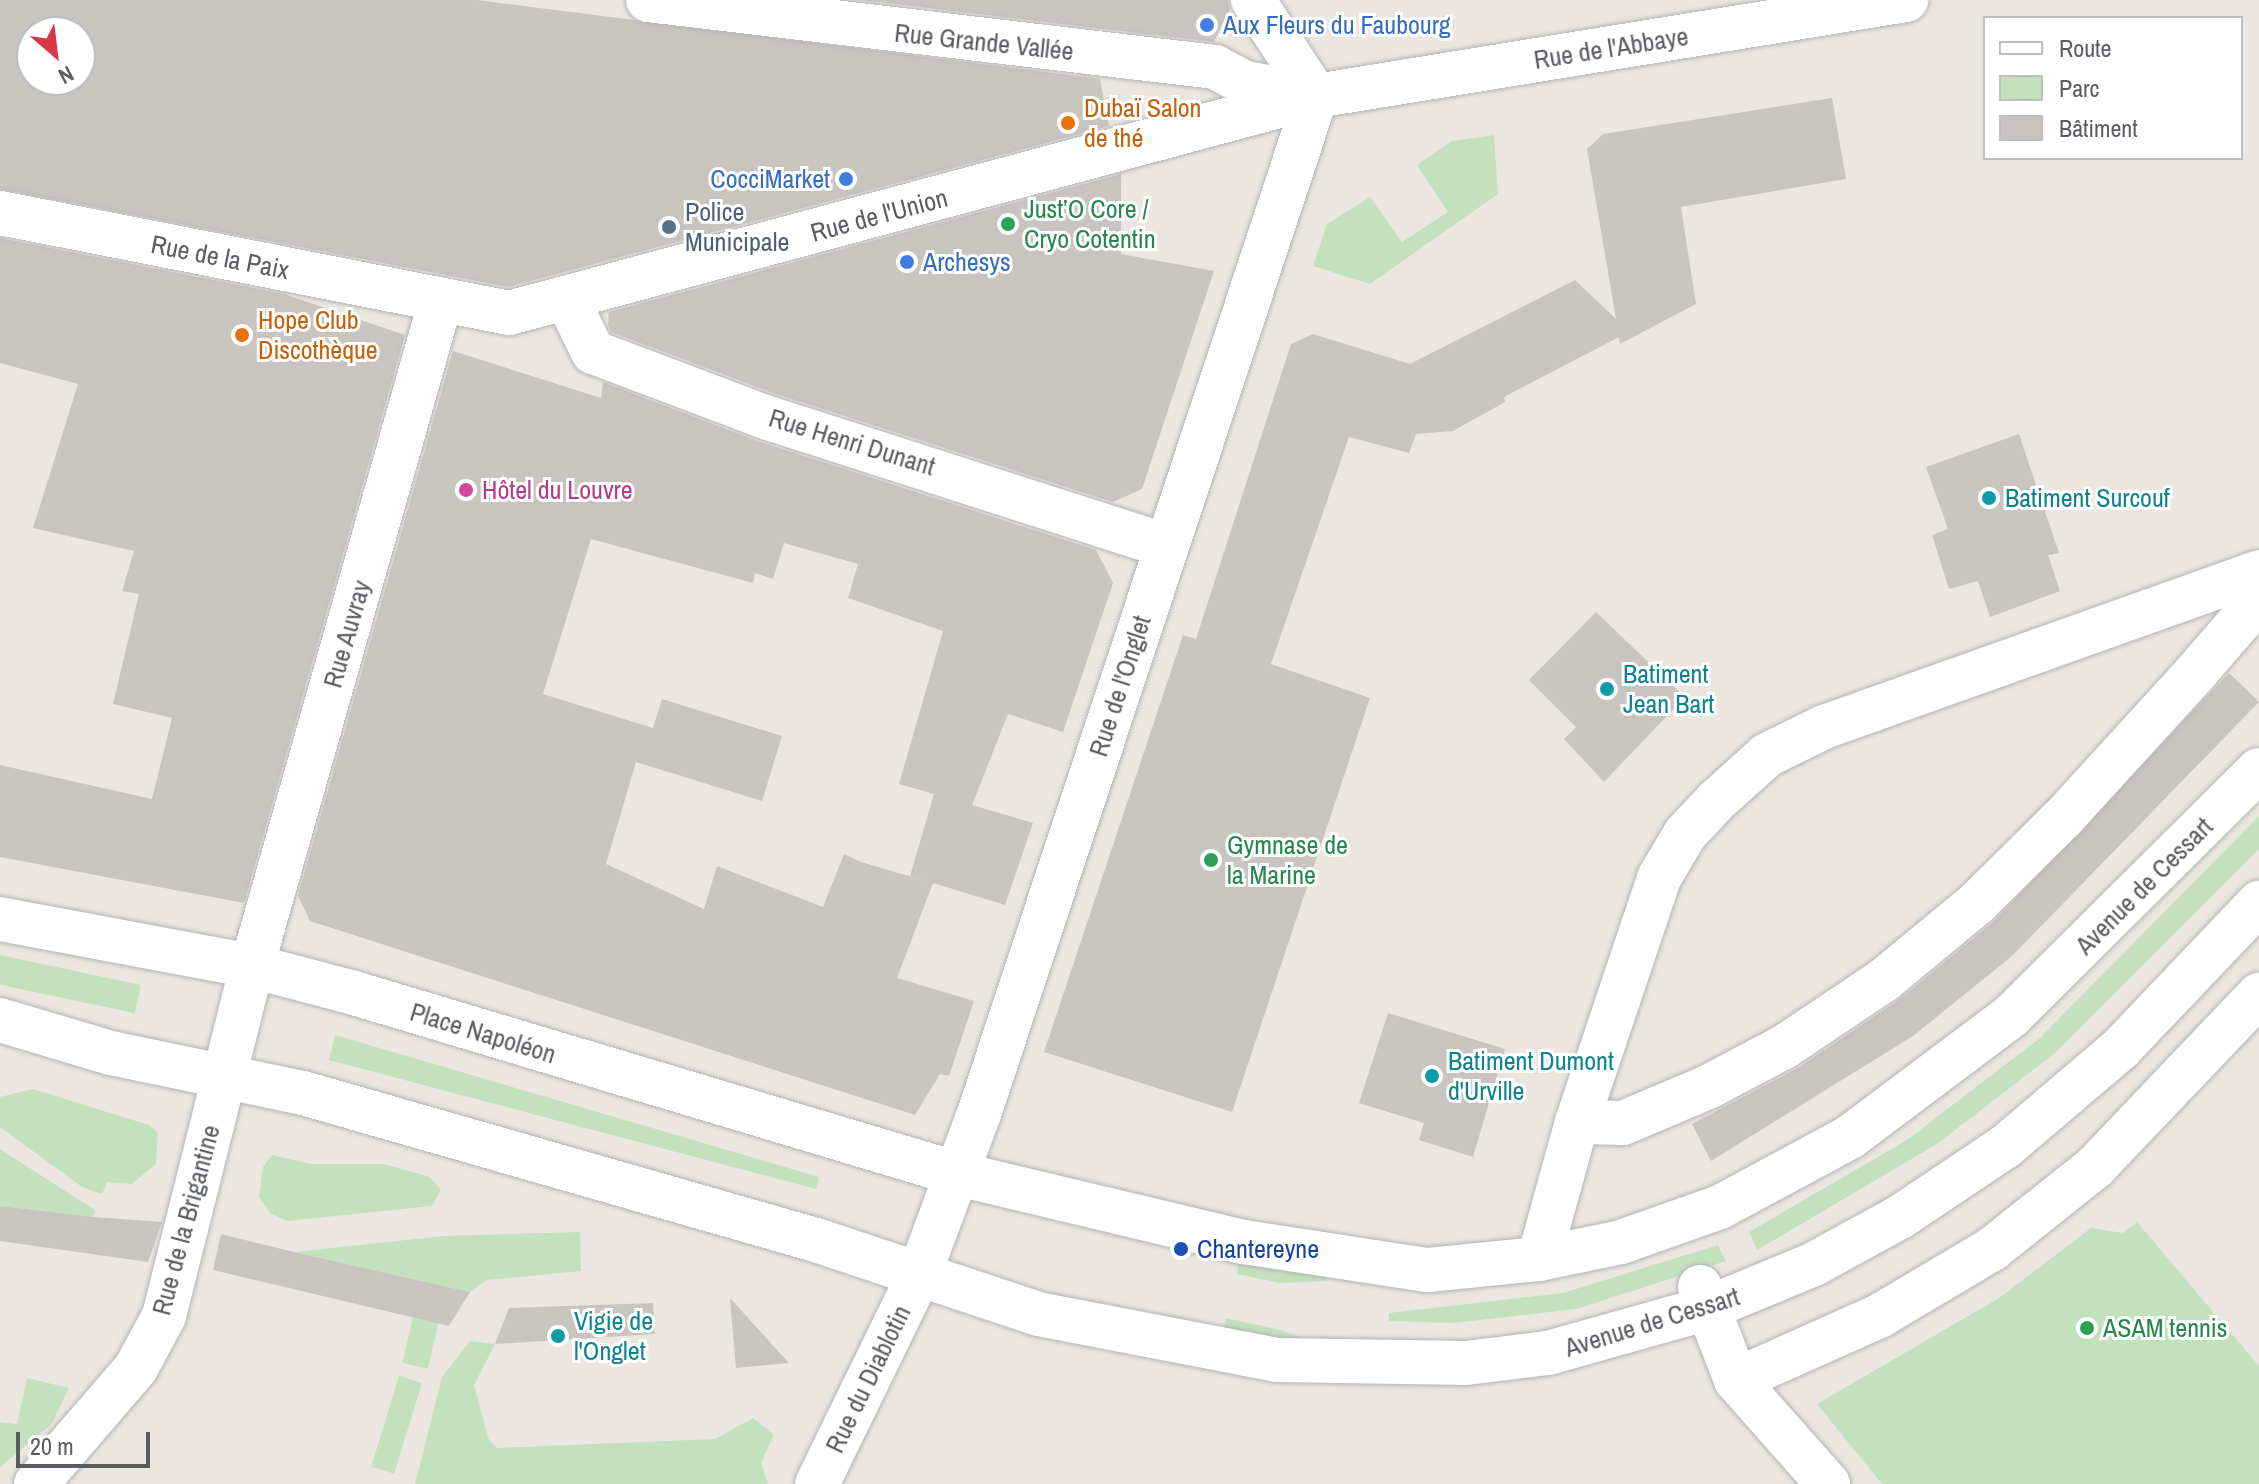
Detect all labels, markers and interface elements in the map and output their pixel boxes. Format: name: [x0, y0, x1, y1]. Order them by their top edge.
place label: Aux Fleurs du Faubourg: [1223, 9, 1451, 41]
north arrow: [16, 16, 96, 96]
marker: Aux Fleurs du Faubourg: [1198, 16, 1216, 34]
legend: [1983, 16, 2243, 160]
street label: Rue Grande Vallée: [893, 17, 1075, 67]
street label: Rue de l'Abbaye: [1532, 20, 1690, 76]
text: Route: [2059, 32, 2112, 64]
text: N: [54, 59, 79, 92]
text: Parc: [2059, 72, 2099, 104]
place label: Dubaï Salon de thé: [1084, 92, 1201, 154]
text: Bâtiment: [2059, 112, 2138, 144]
marker: Dubaï Salon de thé: [1059, 114, 1077, 132]
place label: CocciMarket: [710, 163, 830, 195]
marker: CocciMarket: [837, 170, 855, 188]
street label: Rue de l'Union: [807, 182, 951, 248]
place label: Just’O Core / Cryo Cotentin: [1024, 193, 1156, 254]
place label: Police Municipale: [685, 196, 789, 258]
marker: Just’O Core / Cryo Cotentin: [999, 215, 1017, 233]
marker: Police Municipale: [660, 218, 678, 236]
street label: Rue de la Paix: [148, 228, 292, 286]
place label: Archesys: [923, 246, 1011, 278]
marker: Archesys: [898, 253, 916, 271]
place label: Hope Club Discothèque: [258, 304, 378, 366]
marker: Hope Club Discothèque: [233, 326, 251, 344]
street label: Rue Henri Dunant: [765, 402, 939, 482]
place label: Hôtel du Louvre: [482, 474, 633, 506]
marker: Hôtel du Louvre: [457, 481, 475, 499]
place label: Batiment Surcouf: [2005, 482, 2170, 514]
marker: Batiment Surcouf: [1980, 489, 1998, 507]
street label: Rue Auvray: [317, 576, 377, 692]
street label: Rue de l'Onglet: [1083, 612, 1157, 760]
place label: Batiment Jean Bart: [1623, 658, 1714, 720]
marker: Batiment Jean Bart: [1598, 680, 1616, 698]
street label: Avenue de Cessart: [2069, 811, 2219, 961]
place label: Gymnase de la Marine: [1227, 829, 1348, 890]
marker: Gymnase de la Marine: [1202, 851, 1220, 869]
street label: Place Napoléon: [406, 996, 560, 1070]
place label: Batiment Dumont d'Urville: [1448, 1045, 1614, 1106]
marker: Batiment Dumont d'Urville: [1423, 1067, 1441, 1085]
street label: Rue de la Brigantine: [146, 1122, 226, 1318]
place label: Chantereyne: [1197, 1233, 1319, 1265]
marker: Chantereyne: [1172, 1240, 1190, 1258]
street label: Avenue de Cessart: [1561, 1281, 1743, 1363]
street label: Rue du Diablotin: [819, 1300, 917, 1458]
place label: Vigie de l'Onglet: [574, 1305, 653, 1366]
place label: ASAM tennis: [2103, 1312, 2227, 1344]
marker: ASAM tennis: [2078, 1319, 2096, 1337]
marker: Vigie de l'Onglet: [549, 1327, 567, 1345]
scale bar: [20, 1416, 154, 1466]
text: 20 m: [30, 1430, 74, 1462]

